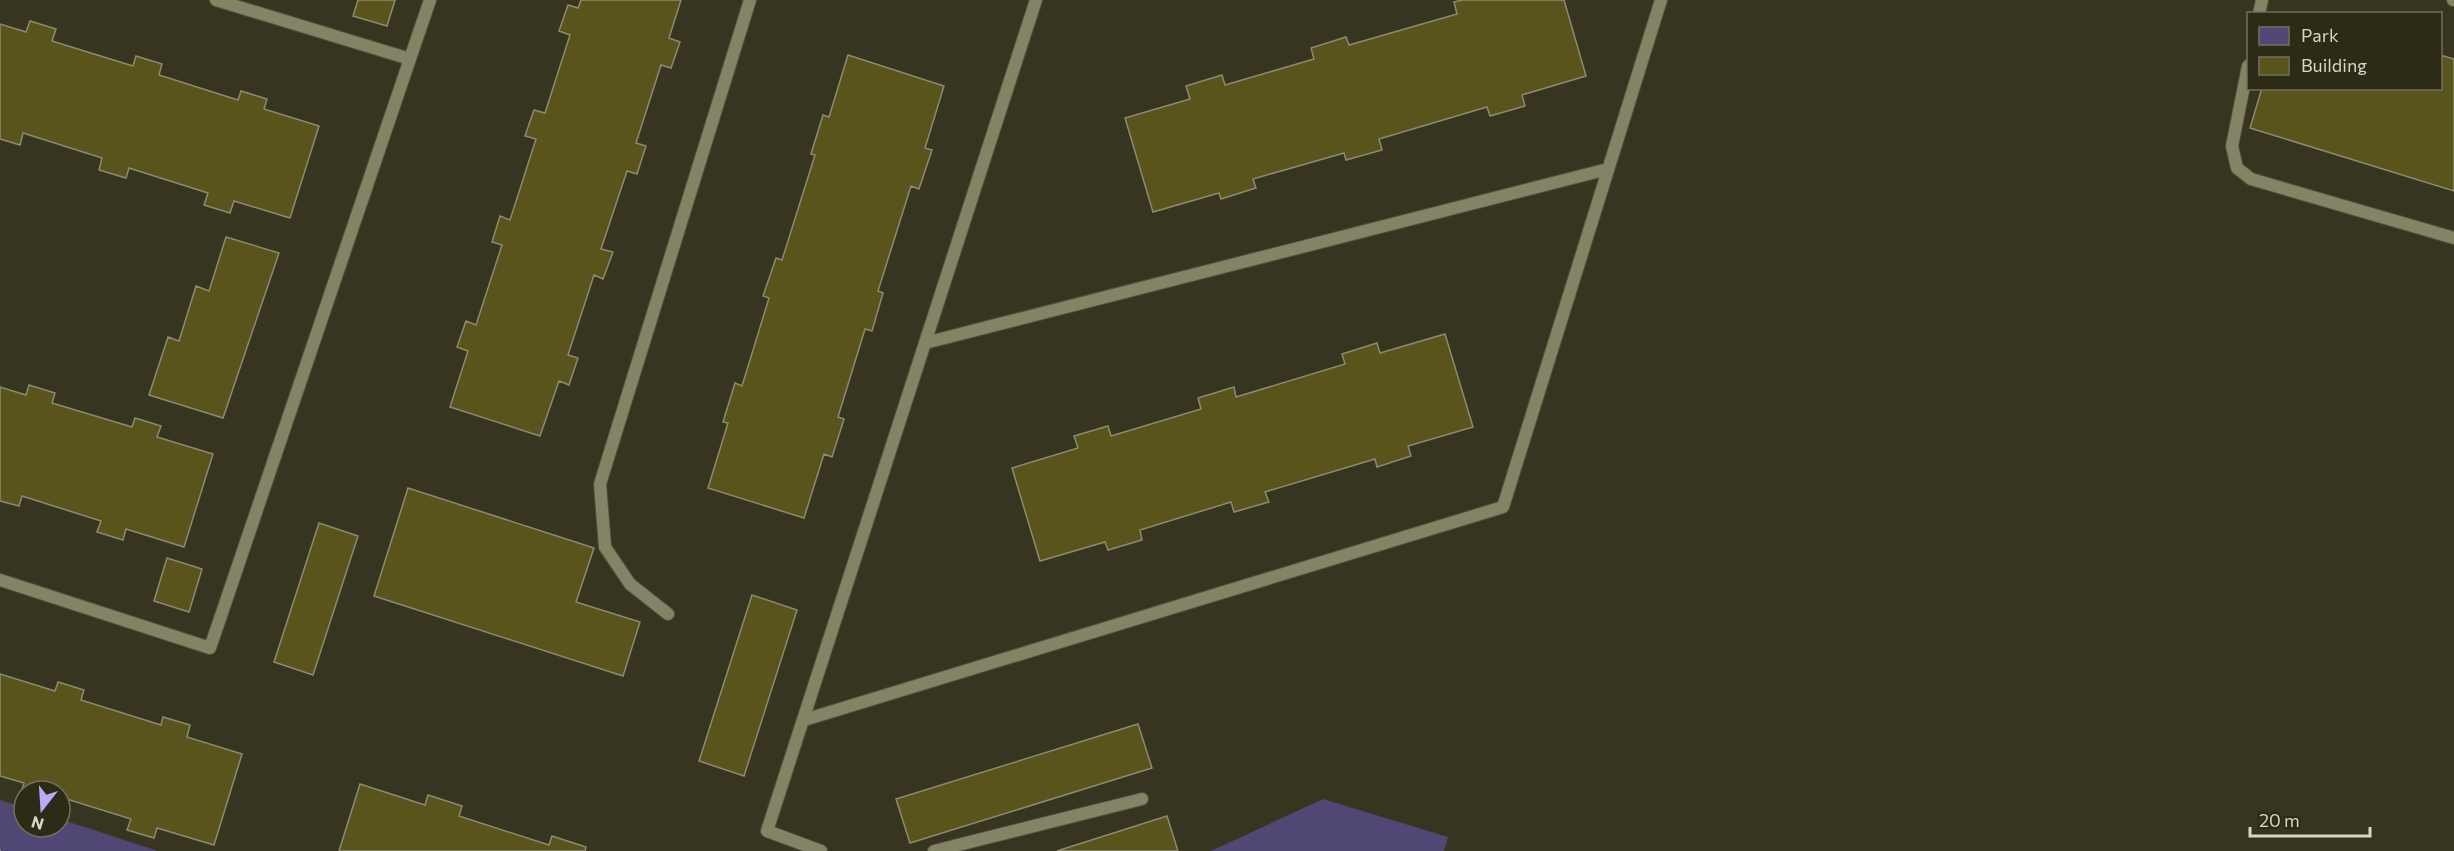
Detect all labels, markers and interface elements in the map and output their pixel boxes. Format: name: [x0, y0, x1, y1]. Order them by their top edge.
legend: [2247, 12, 2442, 90]
text: Park: [2301, 24, 2339, 46]
text: Building: [2301, 54, 2367, 76]
north arrow: [12, 779, 72, 839]
scale bar: [2250, 800, 2370, 838]
text: 20 m: [2259, 809, 2300, 831]
text: N: [29, 813, 46, 835]

